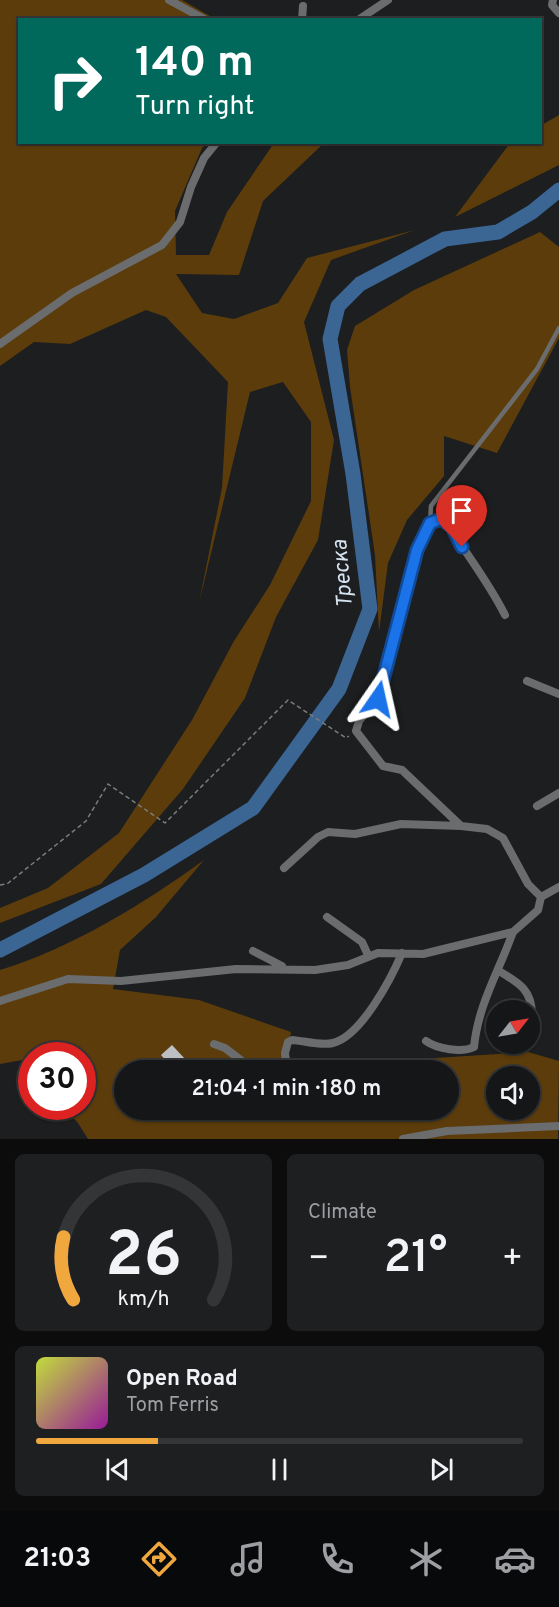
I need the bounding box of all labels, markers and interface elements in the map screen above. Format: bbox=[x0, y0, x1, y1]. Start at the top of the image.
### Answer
text: 140 m bbox=[135, 38, 254, 91]
icon: right bbox=[36, 42, 114, 120]
text: Turn right bbox=[135, 90, 254, 124]
pin bbox=[436, 485, 487, 547]
icon: arrive bbox=[445, 494, 478, 527]
water label: Треска bbox=[327, 538, 360, 609]
position arrow bbox=[346, 667, 410, 731]
north arrow bbox=[486, 1000, 540, 1054]
map controls bbox=[486, 1000, 540, 1120]
speed limit sign: 30 bbox=[18, 1042, 96, 1120]
button: sound bbox=[486, 1066, 540, 1120]
text: 21:04 · 1 min · 180 m bbox=[192, 1076, 381, 1103]
text: Climate bbox=[308, 1200, 377, 1226]
text: 26 bbox=[105, 1219, 182, 1298]
text: 21° bbox=[384, 1231, 447, 1288]
text: − bbox=[308, 1239, 329, 1281]
text: + bbox=[502, 1239, 523, 1281]
text: km/h bbox=[117, 1286, 170, 1313]
text: Open Road bbox=[126, 1366, 238, 1393]
text: Tom Ferris bbox=[126, 1393, 219, 1419]
icon: previous bbox=[101, 1453, 134, 1486]
icon: pause bbox=[263, 1453, 296, 1486]
icon: next bbox=[425, 1453, 458, 1486]
icon: directions bbox=[138, 1538, 180, 1580]
icon: music bbox=[227, 1538, 269, 1580]
icon: phone bbox=[316, 1538, 358, 1580]
icon: climate bbox=[405, 1538, 447, 1580]
icon: car bbox=[494, 1538, 536, 1580]
text: 21:03 bbox=[23, 1542, 91, 1576]

